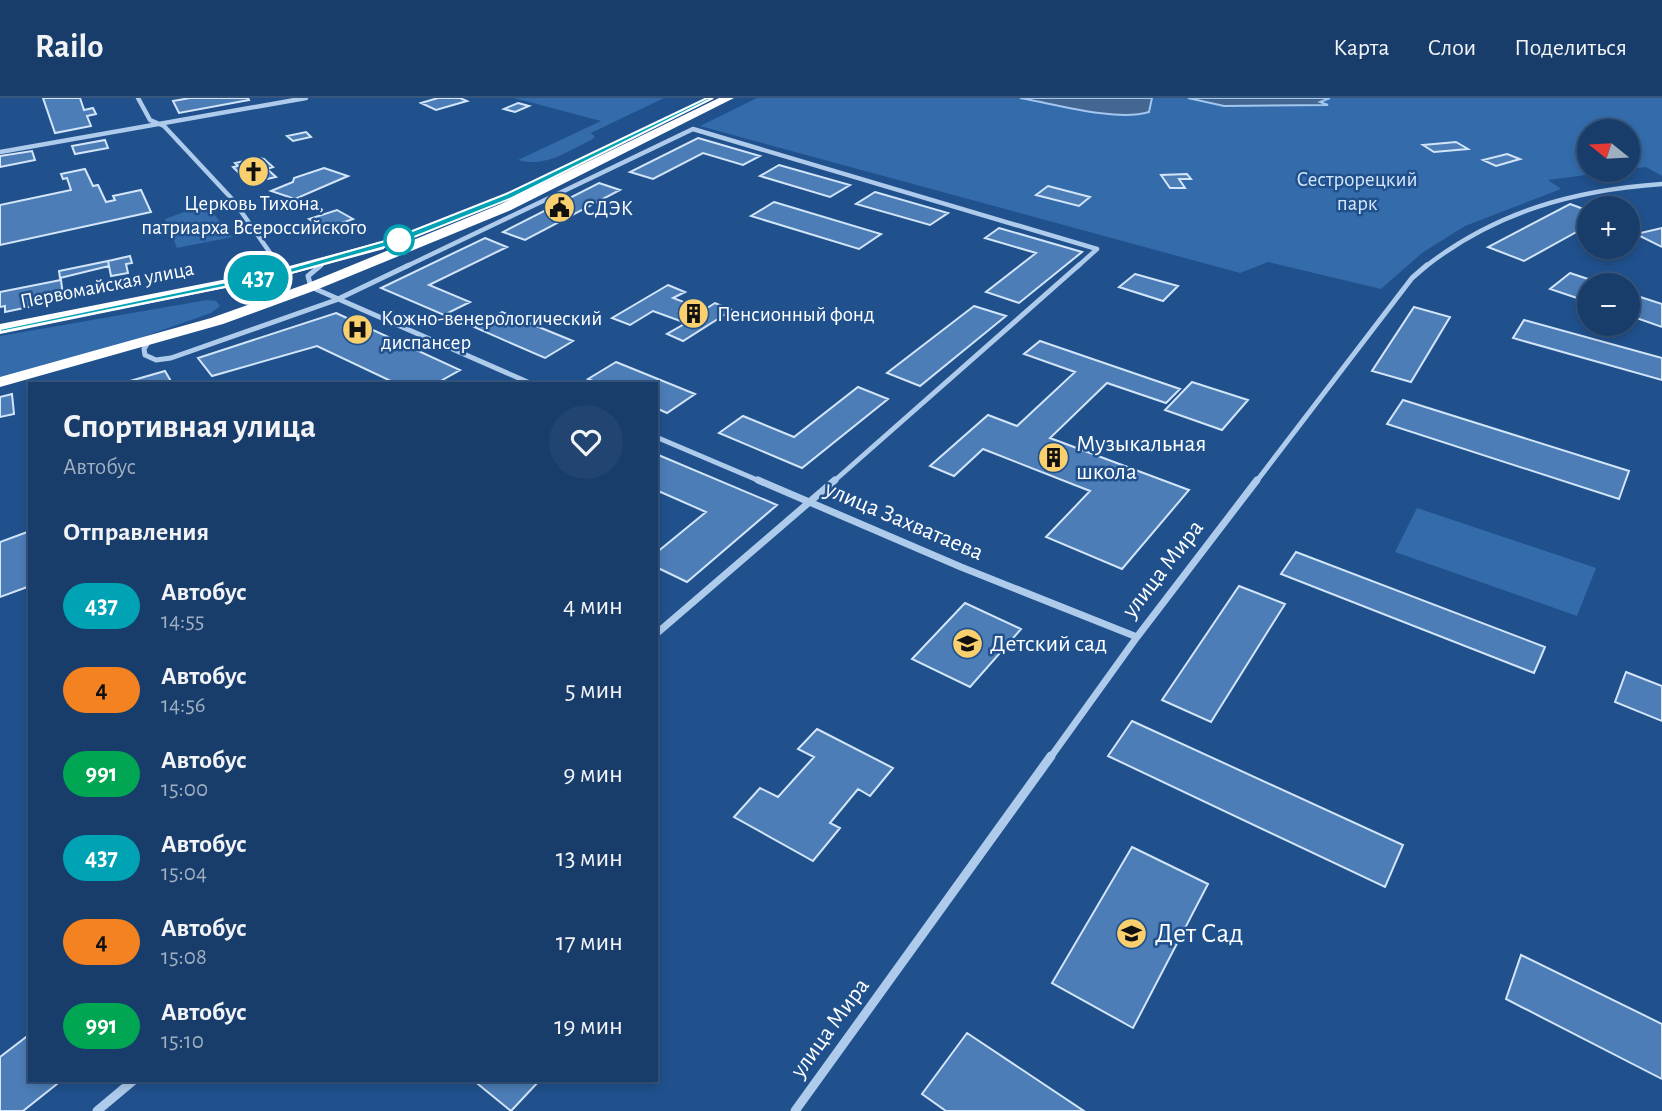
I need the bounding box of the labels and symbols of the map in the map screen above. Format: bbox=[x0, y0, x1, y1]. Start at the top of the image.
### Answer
north arrow bbox=[1577, 119, 1640, 182]
church icon: Церковь Тихона, патриарха Всероссийского bbox=[237, 154, 271, 188]
park label: Сестрорецкий парк bbox=[1296, 169, 1418, 214]
public building icon: СДЭК bbox=[543, 191, 577, 225]
place label: Церковь Тихона, патриарха Всероссийского bbox=[141, 193, 367, 238]
place label: СДЭК bbox=[583, 198, 633, 219]
unlabelled marker bbox=[384, 225, 414, 255]
line badge: 437 bbox=[218, 255, 298, 301]
street label: Первомайская улица bbox=[18, 258, 196, 312]
building icon: Пенсионный фонд bbox=[677, 297, 711, 331]
place label: Пенсионный фонд bbox=[717, 304, 875, 325]
place label: Кожно-венерологический диспансер bbox=[381, 308, 602, 353]
hospital icon: Кожно-венерологический диспансер bbox=[341, 313, 375, 347]
place label: Музыкальная школа bbox=[1076, 432, 1207, 484]
building icon: Музыкальная школа bbox=[1036, 441, 1070, 475]
street label: улица Захватаева bbox=[820, 476, 987, 565]
street label: улица Мира bbox=[1117, 516, 1208, 623]
school or university icon: Детский сад bbox=[950, 627, 984, 661]
place label: Детский сад bbox=[990, 632, 1107, 656]
school or university icon: Дет Сад bbox=[1115, 917, 1149, 951]
place label: Дет Сад bbox=[1155, 920, 1243, 948]
street label: улица Мира bbox=[785, 974, 874, 1083]

